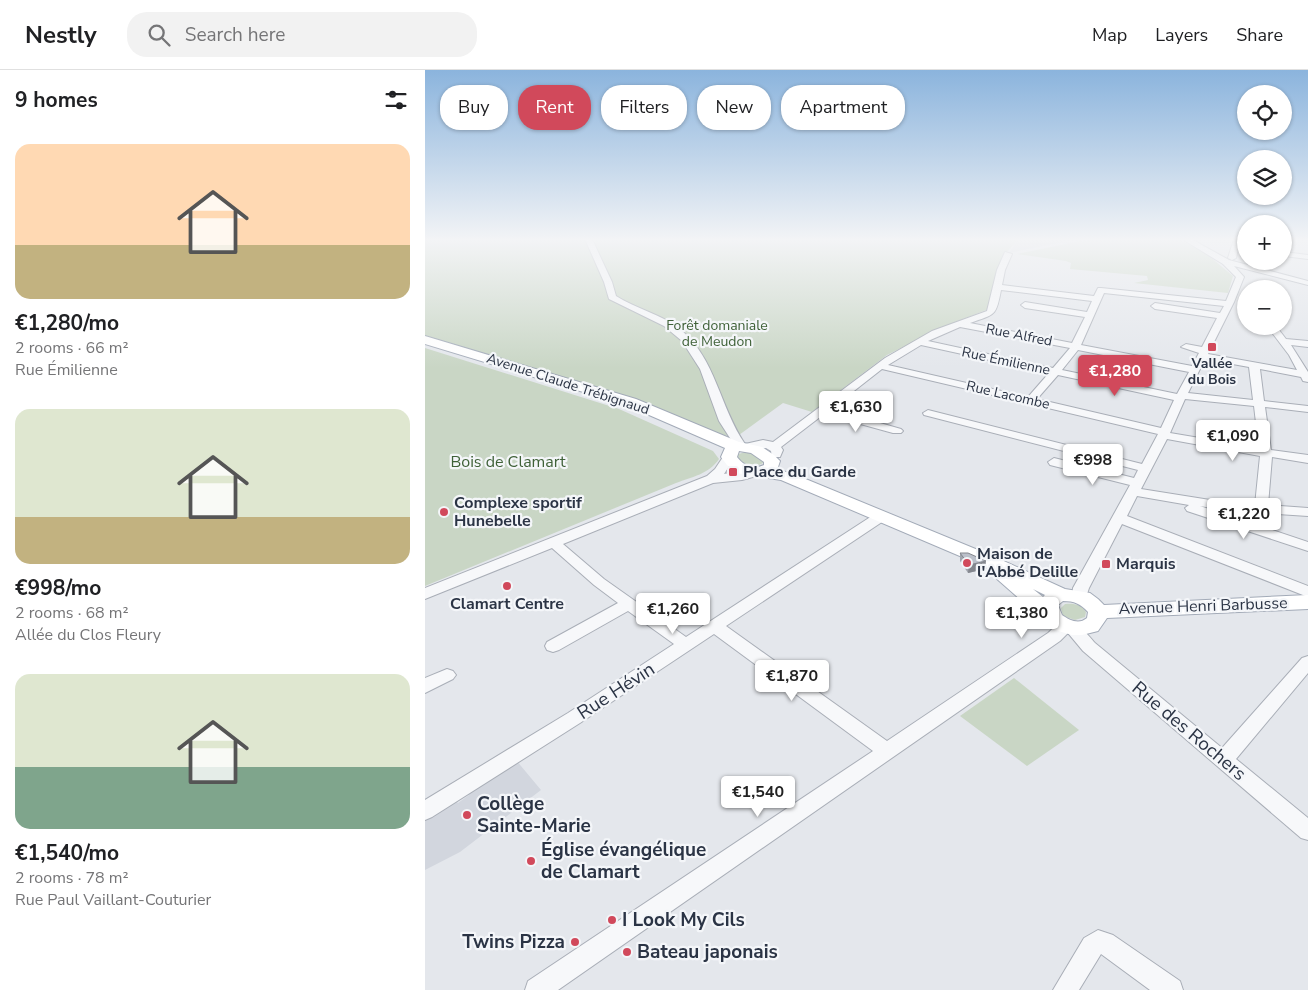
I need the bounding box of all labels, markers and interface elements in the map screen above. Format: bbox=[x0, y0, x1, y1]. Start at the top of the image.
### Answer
search box bbox=[127, 12, 477, 57]
text: Nestly bbox=[25, 19, 97, 51]
icon: search bbox=[145, 21, 173, 49]
text: Search here bbox=[185, 22, 285, 48]
text: Map bbox=[1092, 23, 1127, 47]
text: Layers bbox=[1155, 23, 1208, 47]
text: Share bbox=[1236, 23, 1283, 47]
chip: Buy bbox=[440, 85, 508, 130]
chip: Rent bbox=[518, 85, 591, 130]
chip: Filters bbox=[601, 85, 687, 130]
chip: New bbox=[697, 85, 771, 130]
chip: Apartment bbox=[781, 85, 905, 130]
map controls bbox=[1237, 85, 1292, 335]
button: locate bbox=[1237, 85, 1292, 140]
text: 9 homes bbox=[15, 86, 98, 114]
icon: filters bbox=[382, 86, 410, 114]
button: layers bbox=[1237, 150, 1292, 205]
icon: home bbox=[168, 177, 258, 267]
button: + bbox=[1237, 215, 1292, 270]
button: − bbox=[1237, 280, 1292, 335]
text: €1,280/mo bbox=[15, 309, 119, 337]
park label: Forêt domaniale de Meudon bbox=[666, 316, 768, 351]
street label: Rue Alfred bbox=[984, 319, 1054, 351]
text: 2 rooms · 66 m² bbox=[15, 337, 128, 359]
marker: Vallée du Bois bbox=[1206, 341, 1218, 353]
street label: Rue Émilienne bbox=[960, 342, 1052, 380]
street label: Avenue Claude Trébignaud bbox=[484, 349, 652, 419]
pin: €1,280 bbox=[1074, 354, 1156, 397]
place label: Vallée du Bois bbox=[1188, 354, 1236, 389]
text: Rue Émilienne bbox=[15, 359, 118, 381]
text: €1,280 bbox=[1089, 360, 1141, 382]
street label: Rue Lacombe bbox=[964, 376, 1052, 414]
pin: €1,630 bbox=[815, 390, 897, 433]
text: €1,630 bbox=[830, 396, 882, 418]
pin: €1,090 bbox=[1192, 420, 1274, 462]
text: €1,090 bbox=[1207, 425, 1259, 447]
icon: home bbox=[168, 442, 258, 532]
pin: €998 bbox=[1063, 444, 1123, 486]
text: €998 bbox=[1074, 449, 1112, 471]
park label: Bois de Clamart bbox=[450, 451, 566, 473]
place label: Place du Garde bbox=[743, 461, 856, 483]
marker: Place du Garde bbox=[727, 466, 739, 478]
place label: Complexe sportif Hunebelle bbox=[454, 492, 583, 532]
pin: €1,220 bbox=[1203, 498, 1285, 540]
text: €1,220 bbox=[1218, 503, 1270, 525]
marker: Complexe sportif Hunebelle bbox=[438, 506, 450, 518]
place label: Maison de l'Abbé Delille bbox=[977, 543, 1079, 583]
place label: Marquis bbox=[1116, 553, 1176, 575]
marker: Maison de l'Abbé Delille bbox=[961, 557, 973, 569]
marker: Marquis bbox=[1100, 558, 1112, 570]
text: €998/mo bbox=[15, 574, 101, 602]
marker: Clamart Centre bbox=[501, 580, 513, 592]
pin: €1,260 bbox=[632, 592, 714, 635]
street label: Avenue Henri Barbusse bbox=[1118, 592, 1288, 620]
place label: Clamart Centre bbox=[450, 593, 564, 615]
pin: €1,380 bbox=[981, 596, 1063, 639]
text: €1,260 bbox=[647, 598, 699, 620]
text: 2 rooms · 68 m² bbox=[15, 602, 128, 624]
text: €1,380 bbox=[996, 602, 1048, 624]
text: Allée du Clos Fleury bbox=[15, 624, 161, 646]
street label: Rue Hévin bbox=[572, 656, 660, 726]
pin: €1,870 bbox=[751, 660, 833, 702]
text: €1,870 bbox=[766, 665, 818, 687]
street label: Rue des Rochers bbox=[1126, 675, 1252, 787]
icon: home bbox=[168, 707, 258, 797]
pin: €1,540 bbox=[717, 776, 799, 818]
text: €1,540 bbox=[732, 781, 784, 803]
place label: Collège Sainte-Marie bbox=[477, 791, 591, 839]
marker: Collège Sainte-Marie bbox=[461, 809, 473, 821]
place label: Église évangélique de Clamart bbox=[541, 837, 706, 885]
text: €1,540/mo bbox=[15, 839, 119, 867]
marker: Église évangélique de Clamart bbox=[525, 855, 537, 867]
text: 2 rooms · 78 m² bbox=[15, 867, 128, 889]
text: Rue Paul Vaillant-Couturier bbox=[15, 889, 211, 911]
place label: I Look My Cils bbox=[622, 907, 745, 933]
marker: I Look My Cils bbox=[606, 914, 618, 926]
place label: Twins Pizza bbox=[462, 929, 565, 955]
marker: Twins Pizza bbox=[569, 936, 581, 948]
place label: Bateau japonais bbox=[637, 939, 778, 965]
marker: Bateau japonais bbox=[621, 946, 633, 958]

